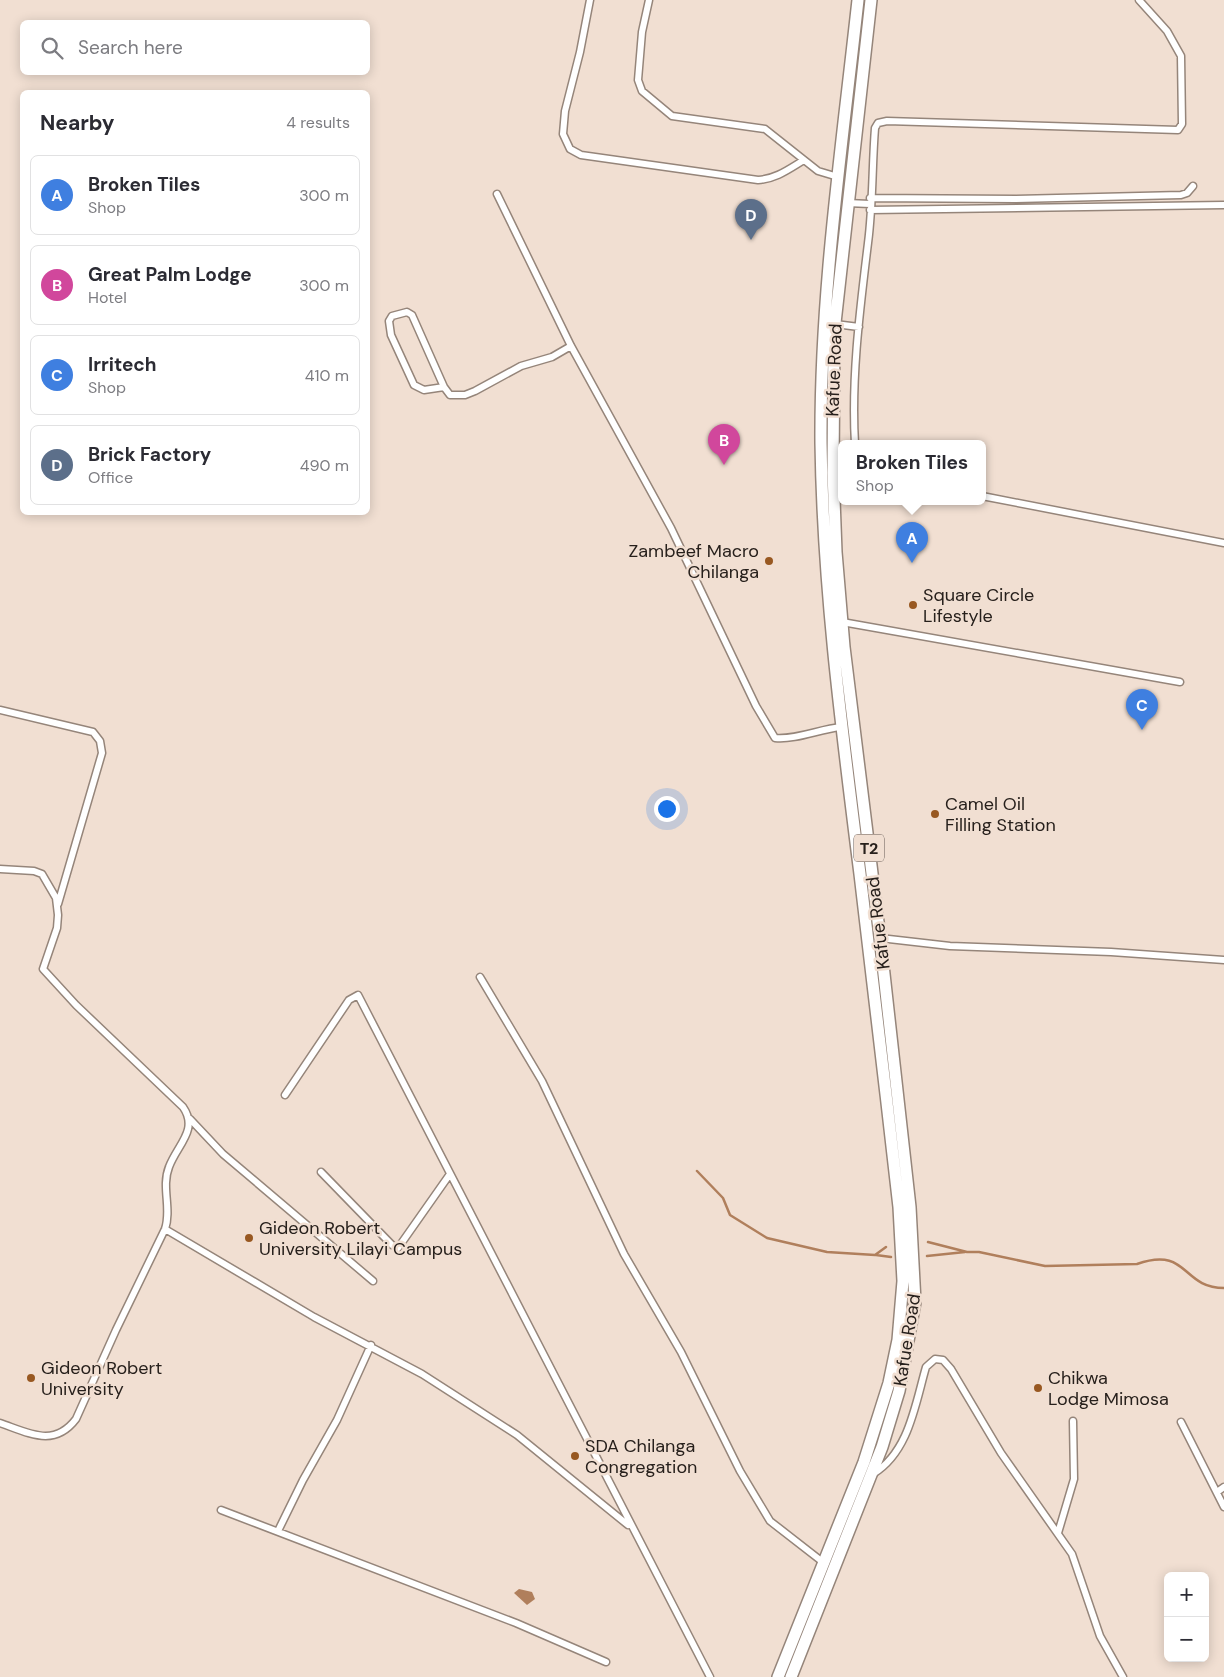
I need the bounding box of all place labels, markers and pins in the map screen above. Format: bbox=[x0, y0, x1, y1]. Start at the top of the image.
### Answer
pin: D bbox=[735, 199, 767, 240]
pin: B bbox=[708, 424, 740, 465]
pin: A bbox=[896, 522, 928, 563]
place label: Zambeef Macro Chilanga bbox=[629, 539, 759, 584]
marker: Zambeef Macro Chilanga bbox=[763, 555, 775, 567]
place label: Square Circle Lifestyle bbox=[923, 583, 1034, 628]
marker: Square Circle Lifestyle bbox=[907, 599, 919, 611]
pin: C bbox=[1126, 689, 1158, 730]
place label: Camel Oil Filling Station bbox=[945, 792, 1056, 837]
marker: Camel Oil Filling Station bbox=[929, 808, 941, 820]
place label: Gideon Robert University Lilayi Campus bbox=[259, 1216, 462, 1261]
marker: Gideon Robert University Lilayi Campus bbox=[243, 1232, 255, 1244]
place label: Gideon Robert University bbox=[41, 1356, 162, 1401]
place label: Chikwa Lodge Mimosa bbox=[1048, 1366, 1169, 1411]
marker: Gideon Robert University bbox=[25, 1372, 37, 1384]
marker: Chikwa Lodge Mimosa bbox=[1032, 1382, 1044, 1394]
place label: SDA Chilanga Congregation bbox=[585, 1434, 697, 1479]
marker: SDA Chilanga Congregation bbox=[569, 1450, 581, 1462]

